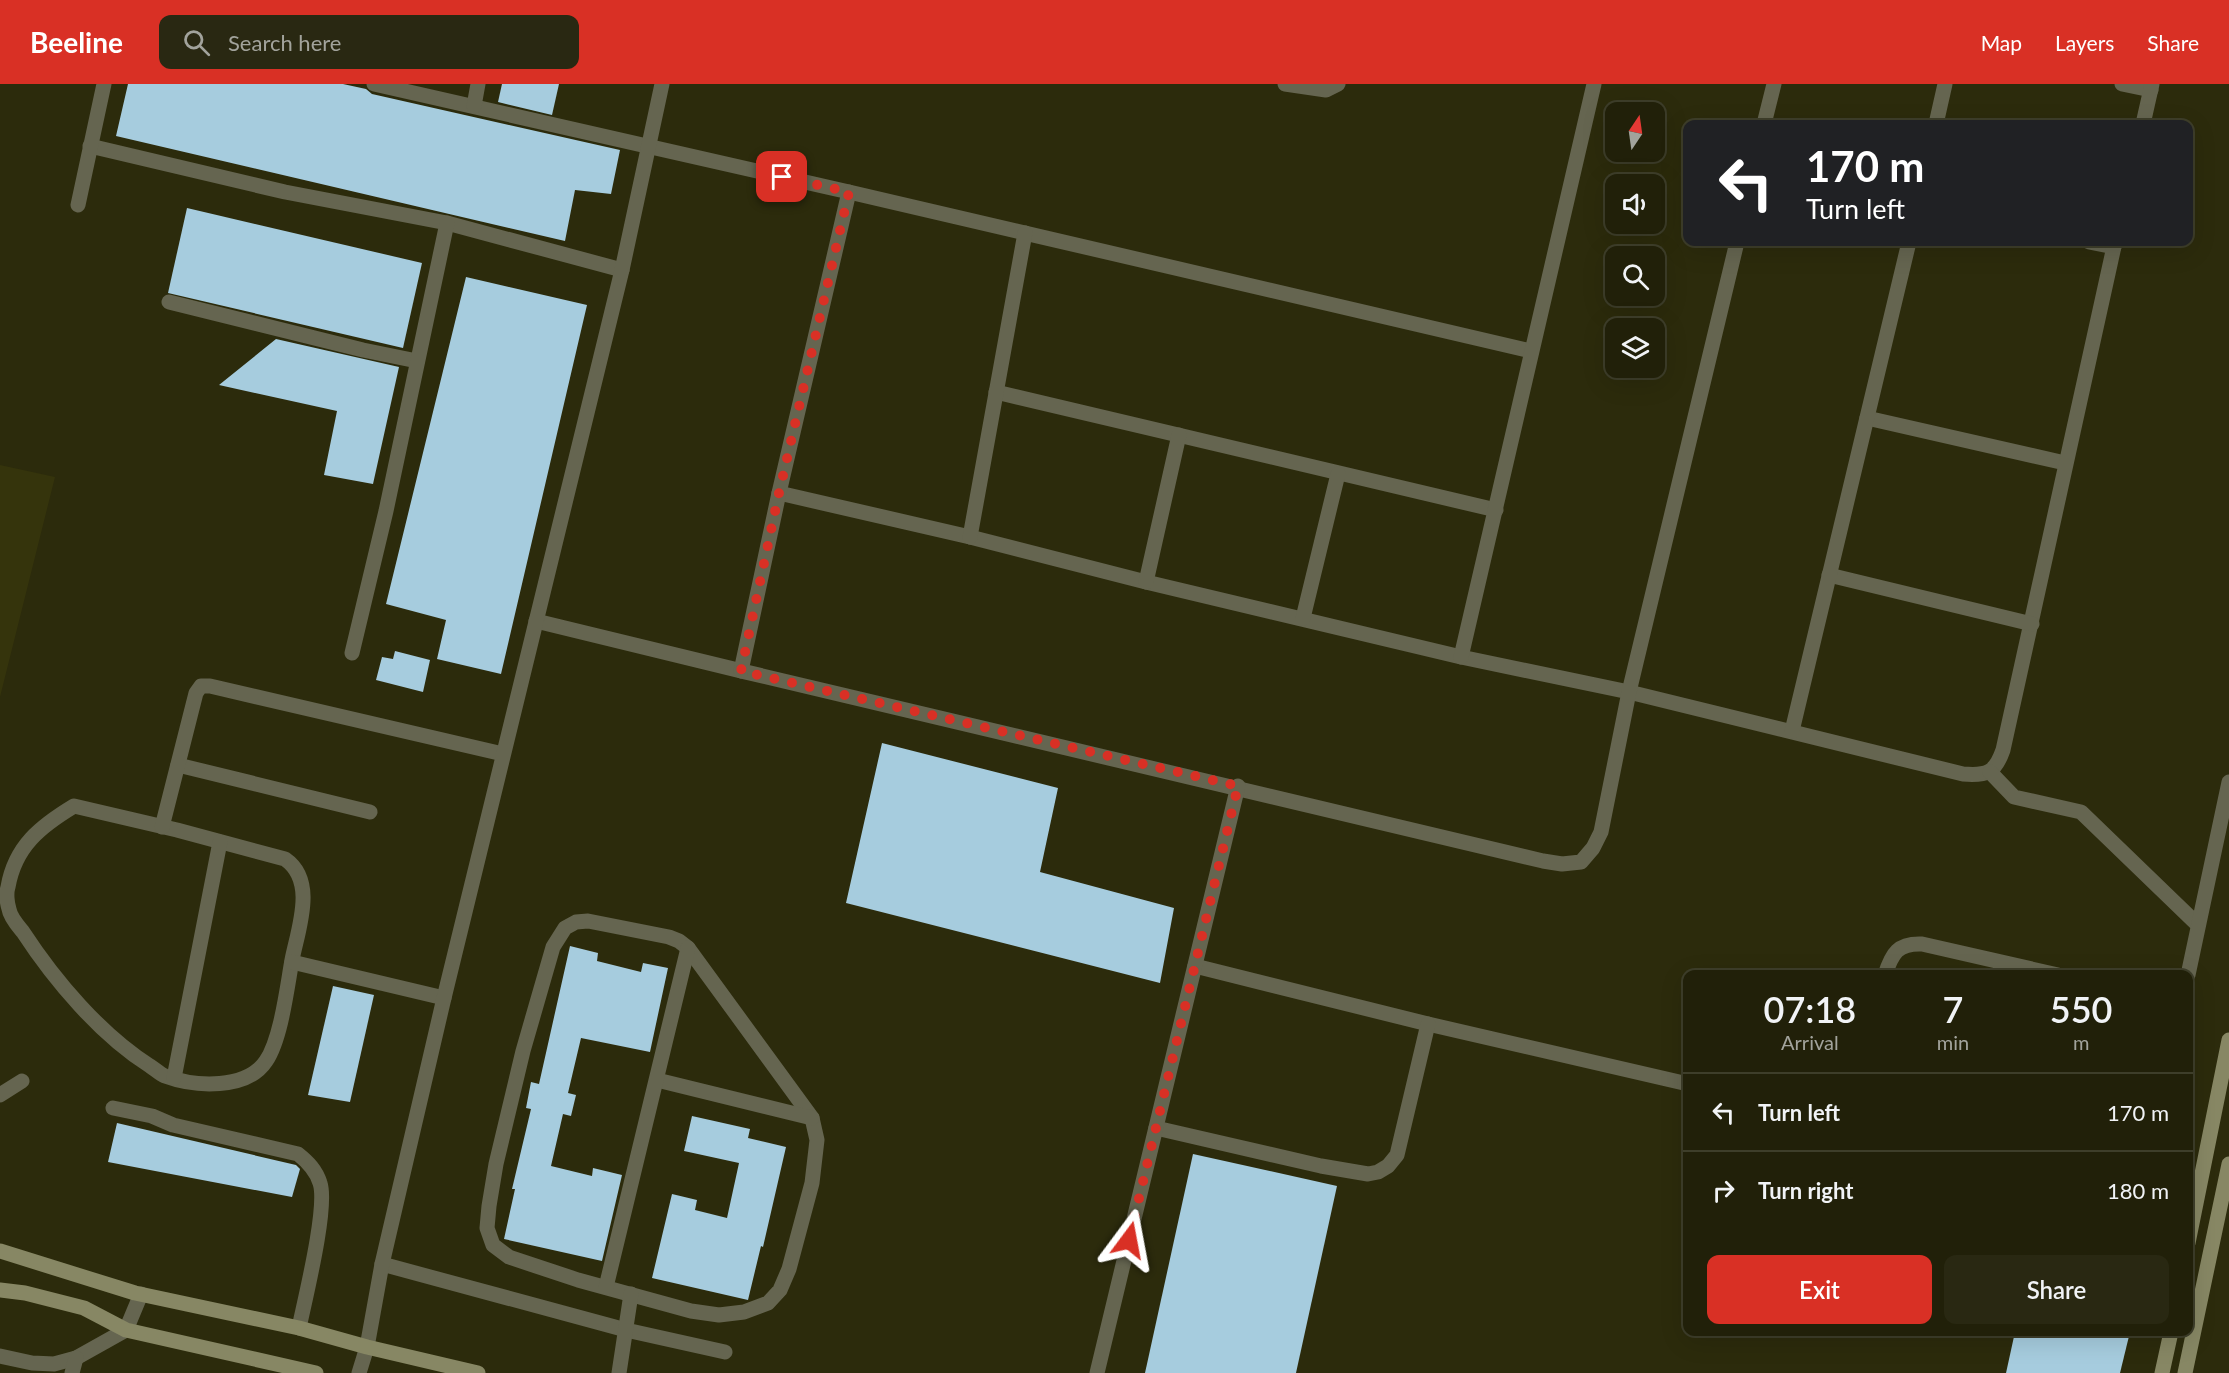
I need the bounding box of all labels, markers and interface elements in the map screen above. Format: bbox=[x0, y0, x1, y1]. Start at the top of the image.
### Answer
search box bbox=[159, 15, 579, 69]
text: Beeline bbox=[30, 25, 123, 59]
icon: search bbox=[180, 26, 213, 59]
text: Search here bbox=[228, 29, 341, 56]
text: Map bbox=[1981, 30, 2022, 55]
text: Layers bbox=[2055, 30, 2114, 55]
text: Share bbox=[2147, 30, 2199, 55]
north arrow bbox=[1605, 102, 1665, 162]
map controls bbox=[1605, 102, 1665, 378]
text: 170 m bbox=[1806, 141, 1924, 191]
icon: left bbox=[1707, 144, 1785, 222]
pin bbox=[756, 151, 807, 202]
icon: arrive bbox=[765, 160, 798, 193]
button: sound bbox=[1605, 174, 1665, 234]
text: Turn left bbox=[1806, 192, 1905, 225]
button: search bbox=[1605, 246, 1665, 306]
button: layers bbox=[1605, 318, 1665, 378]
text: 07:18 bbox=[1764, 987, 1856, 1031]
text: 7 bbox=[1943, 987, 1963, 1031]
text: 550 bbox=[2050, 987, 2112, 1031]
text: Arrival bbox=[1781, 1030, 1839, 1054]
text: min bbox=[1937, 1030, 1969, 1054]
text: m bbox=[2073, 1030, 2089, 1054]
icon: left bbox=[1707, 1096, 1740, 1129]
text: Turn left bbox=[1758, 1099, 1840, 1126]
text: 170 m bbox=[2107, 1099, 2169, 1126]
icon: right bbox=[1707, 1174, 1740, 1207]
text: Turn right bbox=[1758, 1177, 1853, 1204]
text: 180 m bbox=[2107, 1177, 2169, 1204]
position arrow bbox=[1097, 1208, 1161, 1272]
button: Exit bbox=[1707, 1255, 1932, 1324]
button: Share bbox=[1944, 1255, 2169, 1324]

